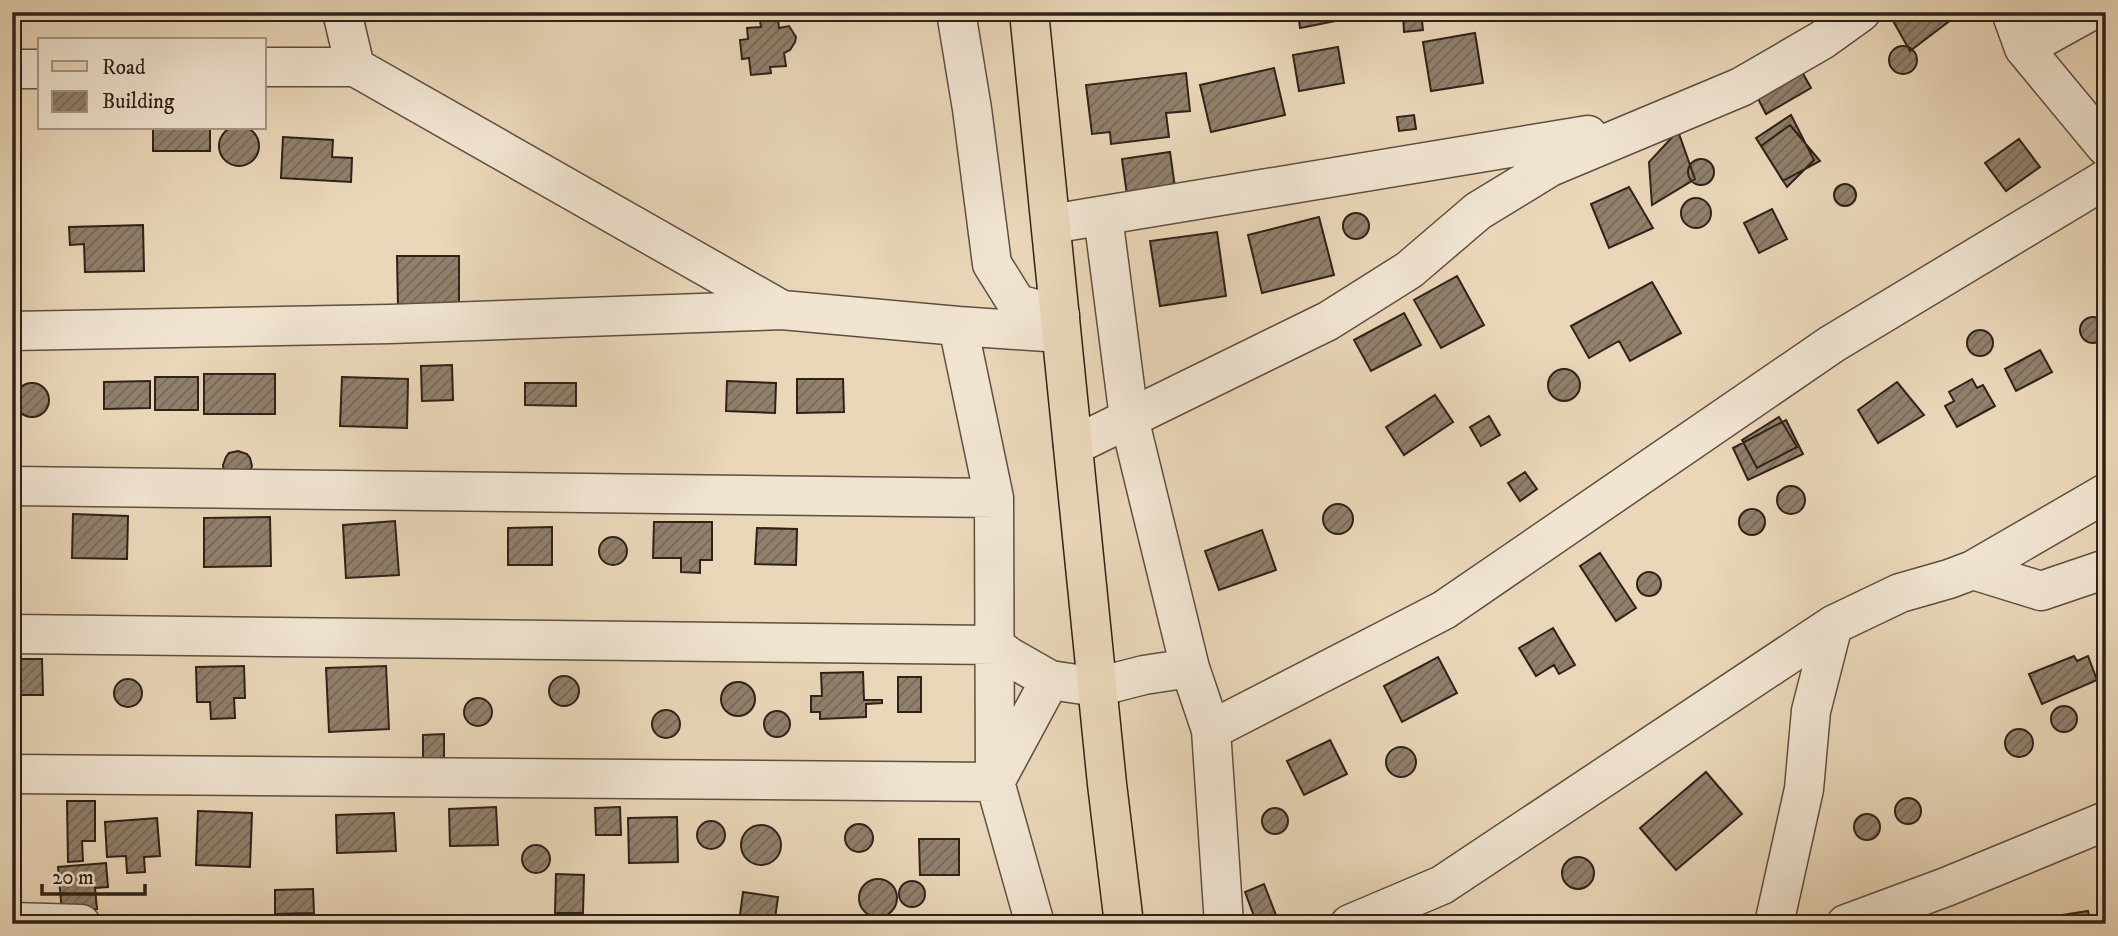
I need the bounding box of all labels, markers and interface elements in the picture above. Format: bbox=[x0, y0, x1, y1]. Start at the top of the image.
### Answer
legend bbox=[38, 38, 266, 130]
text: Road bbox=[102, 55, 146, 81]
text: Building bbox=[102, 89, 175, 115]
scale bar bbox=[42, 852, 145, 896]
text: 20 m bbox=[52, 865, 94, 891]

